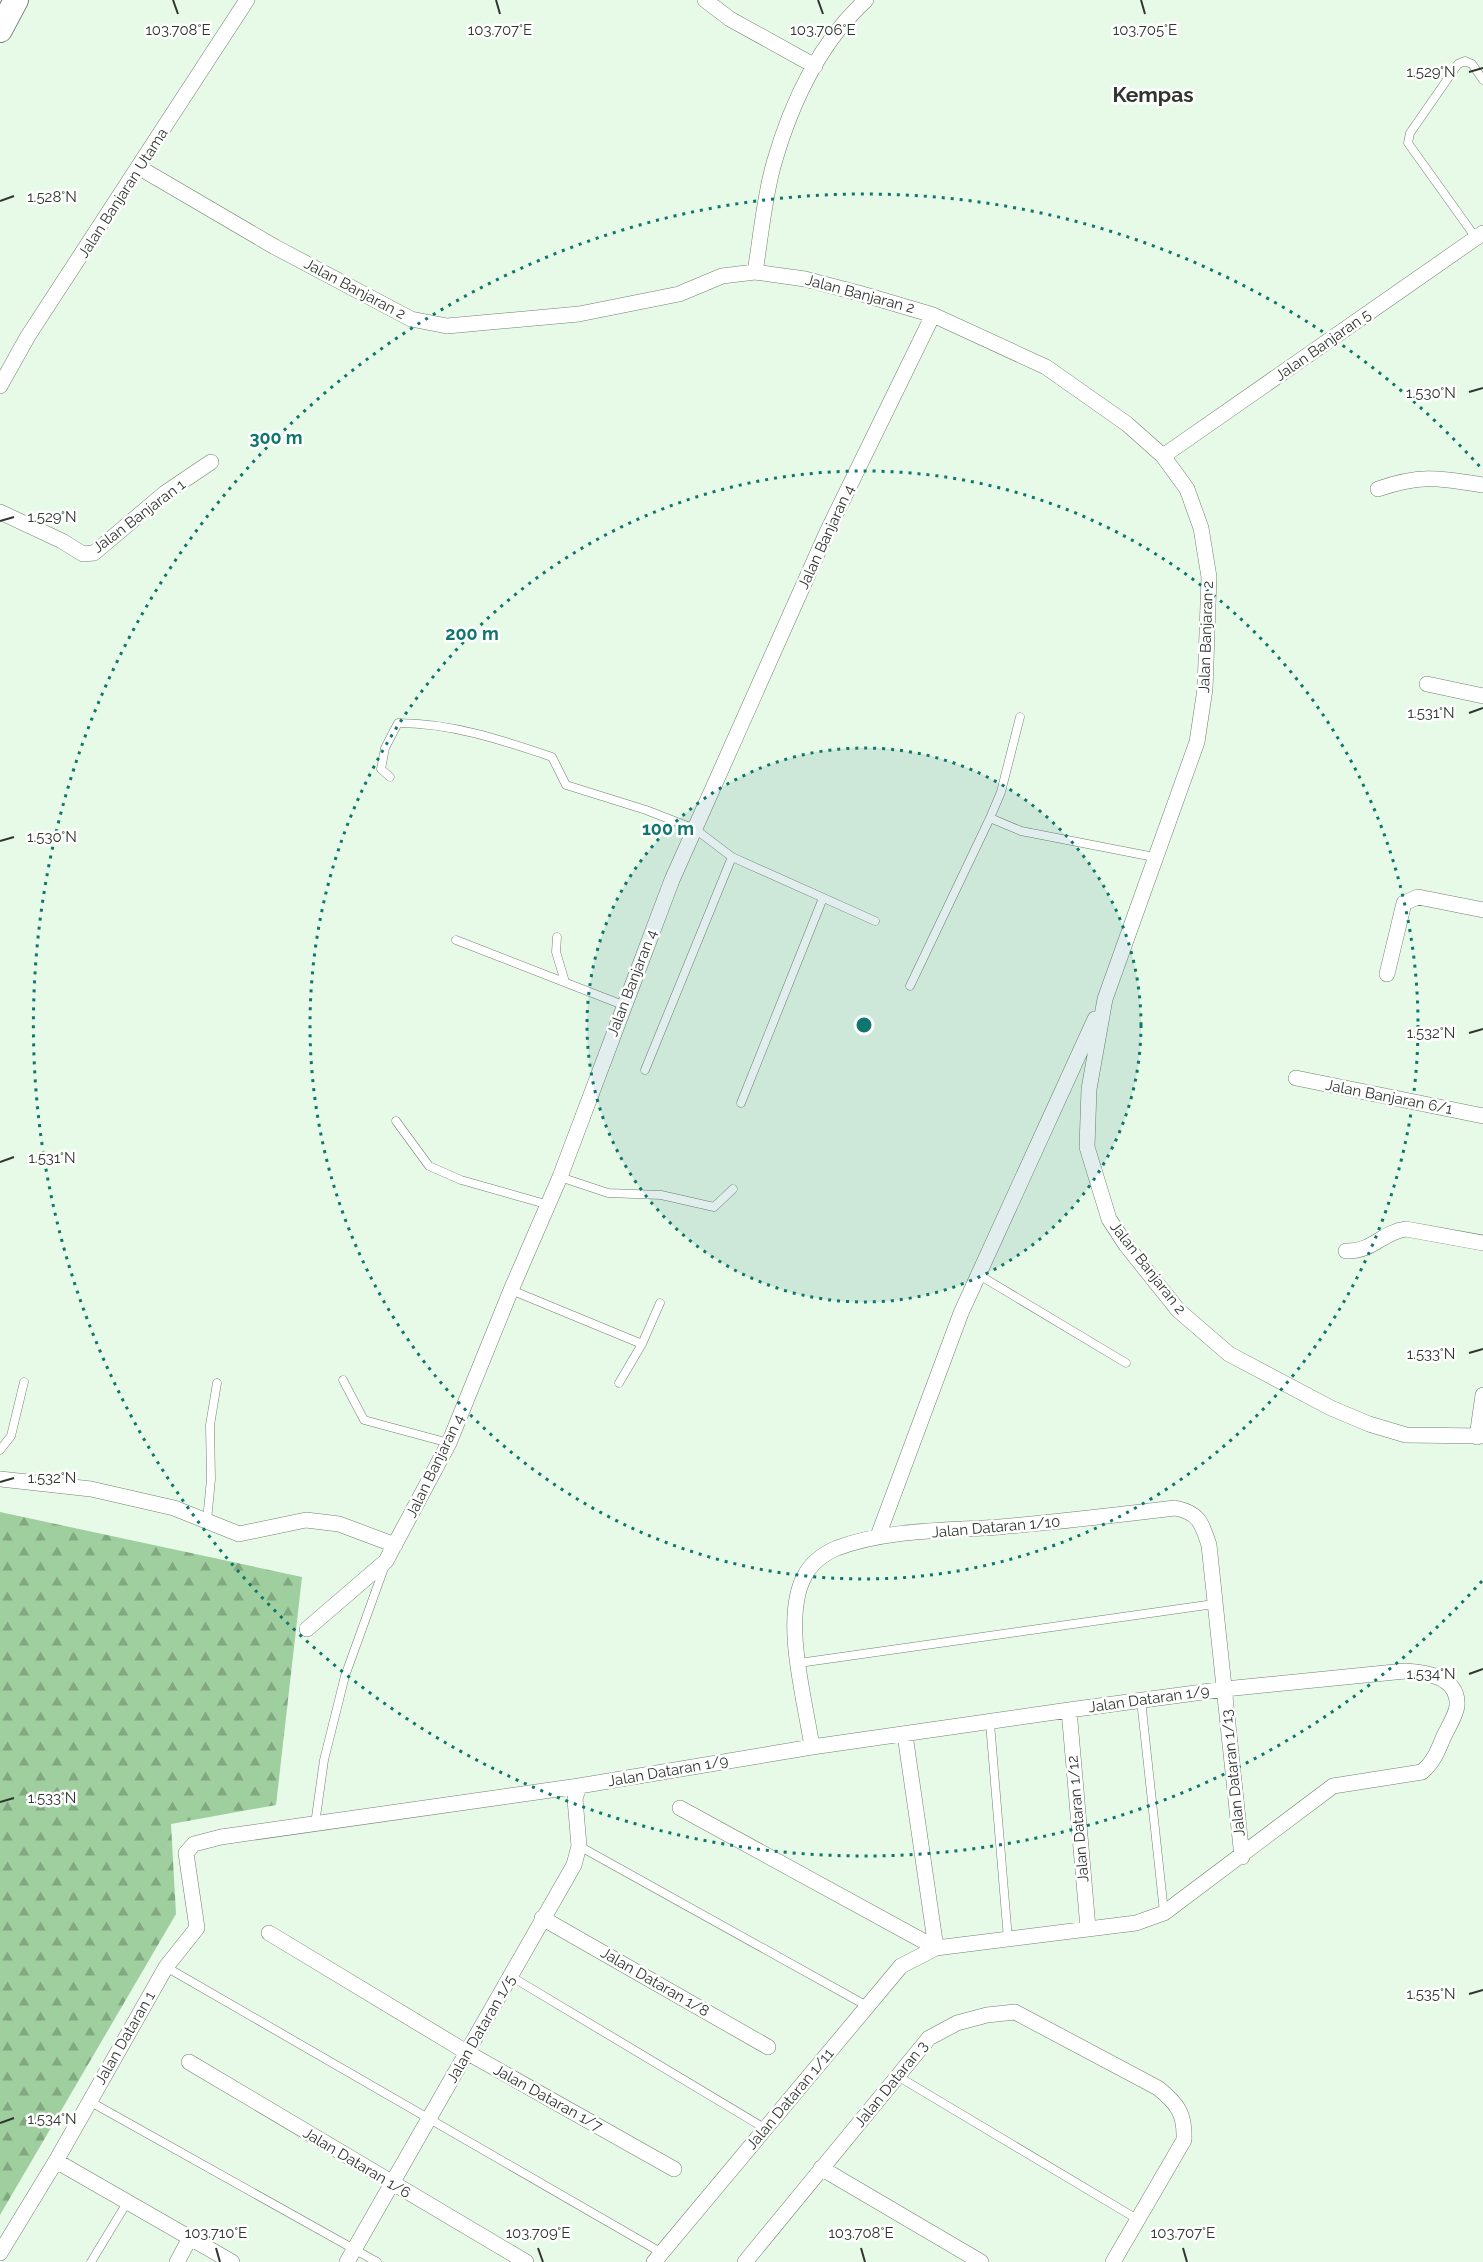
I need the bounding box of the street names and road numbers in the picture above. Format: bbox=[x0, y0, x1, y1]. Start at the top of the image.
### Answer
street label: Jalan Banjaran Utama bbox=[74, 125, 172, 261]
street label: Jalan Banjaran 2 bbox=[301, 255, 409, 323]
street label: Jalan Banjaran 2 bbox=[803, 271, 917, 317]
street label: Jalan Banjaran 5 bbox=[1272, 305, 1374, 385]
street label: Jalan Banjaran 1 bbox=[89, 475, 189, 557]
street label: Jalan Banjaran 4 bbox=[794, 482, 858, 592]
street label: Jalan Banjaran 2 bbox=[1195, 580, 1217, 693]
street label: Jalan Banjaran 4 bbox=[603, 927, 661, 1039]
street label: Jalan Banjaran 6/1 bbox=[1324, 1076, 1454, 1118]
street label: Jalan Banjaran 2 bbox=[1106, 1218, 1190, 1318]
street label: Jalan Banjaran 4 bbox=[402, 1411, 468, 1521]
street label: Jalan Dataran 1/10 bbox=[931, 1512, 1061, 1542]
street label: Jalan Dataran 1/9 bbox=[1087, 1682, 1211, 1716]
street label: Jalan Dataran 1/13 bbox=[1217, 1709, 1249, 1837]
street label: Jalan Dataran 1/9 bbox=[606, 1752, 730, 1790]
street label: Jalan Dataran 1/12 bbox=[1063, 1755, 1093, 1883]
street label: Jalan Dataran 1/8 bbox=[598, 1944, 713, 2020]
street label: Jalan Dataran 1/5 bbox=[443, 1972, 519, 2086]
street label: Jalan Dataran 1 bbox=[91, 1988, 159, 2088]
street label: Jalan Dataran 3 bbox=[851, 2037, 931, 2131]
street label: Jalan Dataran 1/11 bbox=[743, 2044, 838, 2153]
street label: Jalan Dataran 1/7 bbox=[490, 2061, 606, 2135]
street label: Jalan Dataran 1/6 bbox=[300, 2124, 414, 2202]

